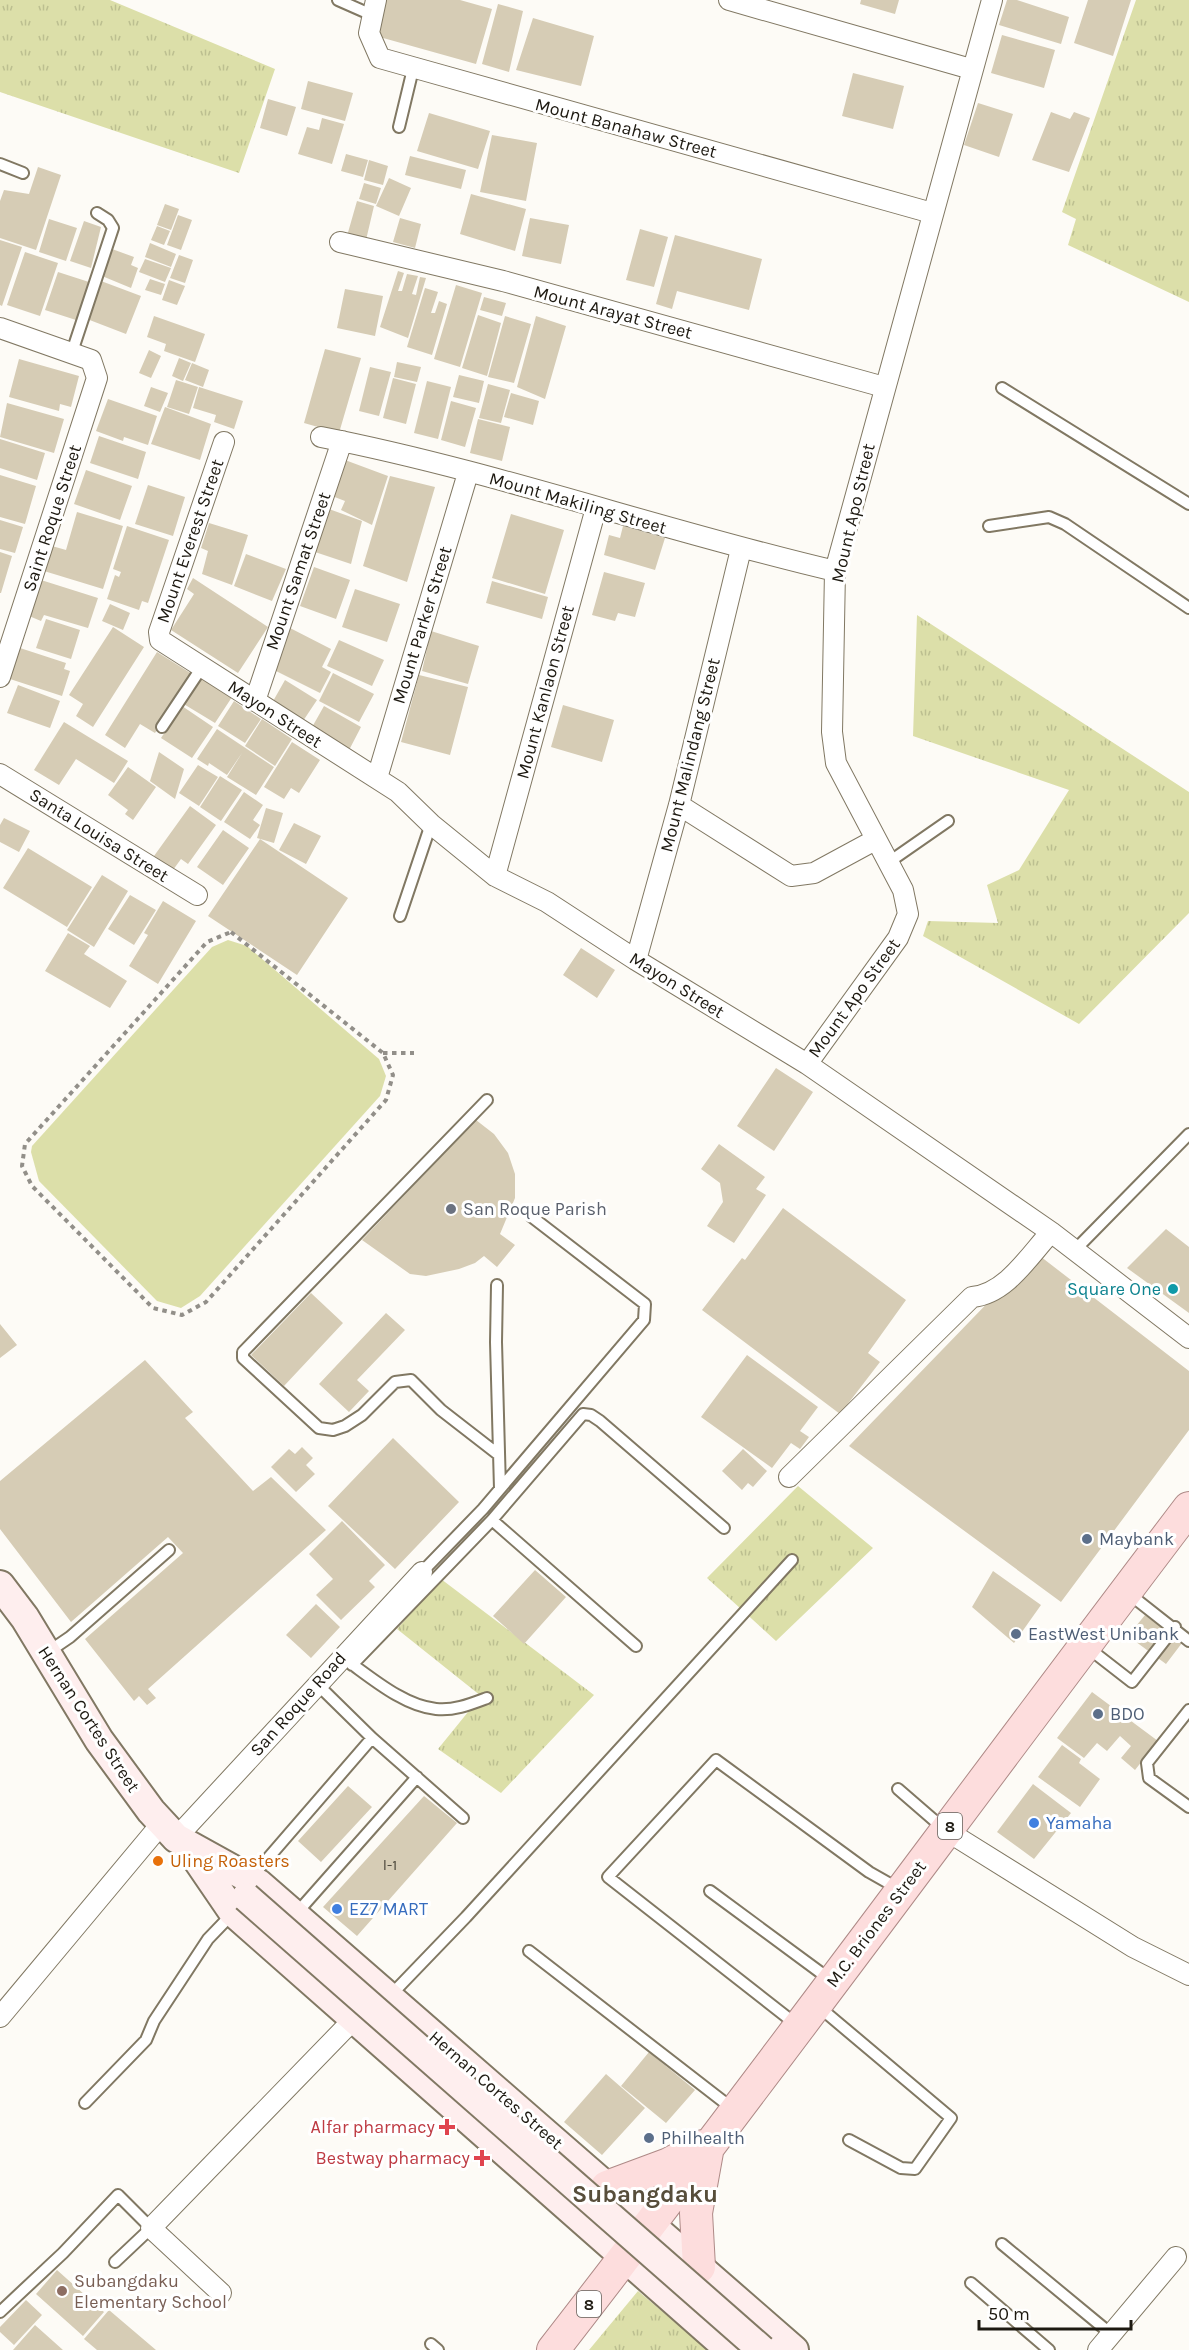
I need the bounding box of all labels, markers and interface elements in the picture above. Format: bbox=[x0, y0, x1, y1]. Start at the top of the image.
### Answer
street label: Mount Banahaw Street bbox=[533, 93, 720, 163]
street label: Mount Arayat Street bbox=[531, 280, 695, 344]
street label: Mount Apo Street bbox=[826, 441, 880, 585]
street label: Saint Roque Street bbox=[18, 442, 86, 594]
street label: Mount Everest Street bbox=[152, 456, 228, 626]
street label: Mount Makiling Street bbox=[487, 467, 670, 539]
street label: Mount Samat Street bbox=[261, 489, 335, 653]
street label: Mount Parker Street bbox=[388, 543, 457, 707]
street label: Mount Kanlaon Street bbox=[511, 603, 579, 781]
street label: Mount Malindang Street bbox=[655, 655, 725, 855]
street label: Mayon Street bbox=[224, 675, 326, 753]
street label: Santa Louisa Street bbox=[25, 783, 173, 887]
street label: Mount Apo Street bbox=[803, 934, 905, 1062]
street label: Mayon Street bbox=[625, 947, 729, 1023]
place label: San Roque Parish bbox=[463, 1198, 607, 1220]
marker: San Roque Parish bbox=[444, 1202, 458, 1216]
place label: Square One bbox=[1067, 1278, 1161, 1300]
marker: Square One bbox=[1166, 1282, 1180, 1296]
place label: Maybank bbox=[1099, 1528, 1174, 1550]
marker: Maybank bbox=[1080, 1532, 1094, 1546]
place label: EastWest Unibank bbox=[1028, 1623, 1179, 1645]
marker: EastWest Unibank bbox=[1009, 1627, 1023, 1641]
street label: Hernan Cortes Street bbox=[33, 1642, 145, 1797]
street label: San Roque Road bbox=[245, 1647, 351, 1761]
place label: BDO bbox=[1110, 1703, 1145, 1725]
marker: BDO bbox=[1091, 1707, 1105, 1721]
place label: Yamaha bbox=[1046, 1812, 1112, 1834]
road number: 8 bbox=[938, 1813, 962, 1839]
marker: Yamaha bbox=[1027, 1816, 1041, 1830]
place label: Uling Roasters bbox=[170, 1850, 290, 1872]
marker: Uling Roasters bbox=[151, 1854, 165, 1868]
house number: l-1 bbox=[383, 1856, 397, 1874]
street label: M.C. Briones Street bbox=[821, 1856, 931, 1992]
place label: EZ7 MART bbox=[349, 1898, 428, 1920]
marker: EZ7 MART bbox=[330, 1902, 344, 1916]
street label: Hernan Cortes Street bbox=[425, 2026, 568, 2154]
place label: Alfar pharmacy bbox=[311, 2116, 436, 2138]
marker: Alfar pharmacy bbox=[440, 2120, 454, 2134]
place label: Philhealth bbox=[661, 2127, 745, 2149]
marker: Philhealth bbox=[642, 2131, 656, 2145]
place label: Bestway pharmacy bbox=[316, 2147, 471, 2169]
marker: Bestway pharmacy bbox=[475, 2151, 489, 2165]
district label: Subangdaku bbox=[572, 2180, 718, 2208]
place label: Subangdaku Elementary School bbox=[74, 2270, 227, 2313]
marker: Subangdaku Elementary School bbox=[55, 2284, 69, 2298]
road number: 8 bbox=[577, 2291, 601, 2317]
scale bar bbox=[979, 2293, 1130, 2331]
text: 50 m bbox=[988, 2303, 1030, 2325]

